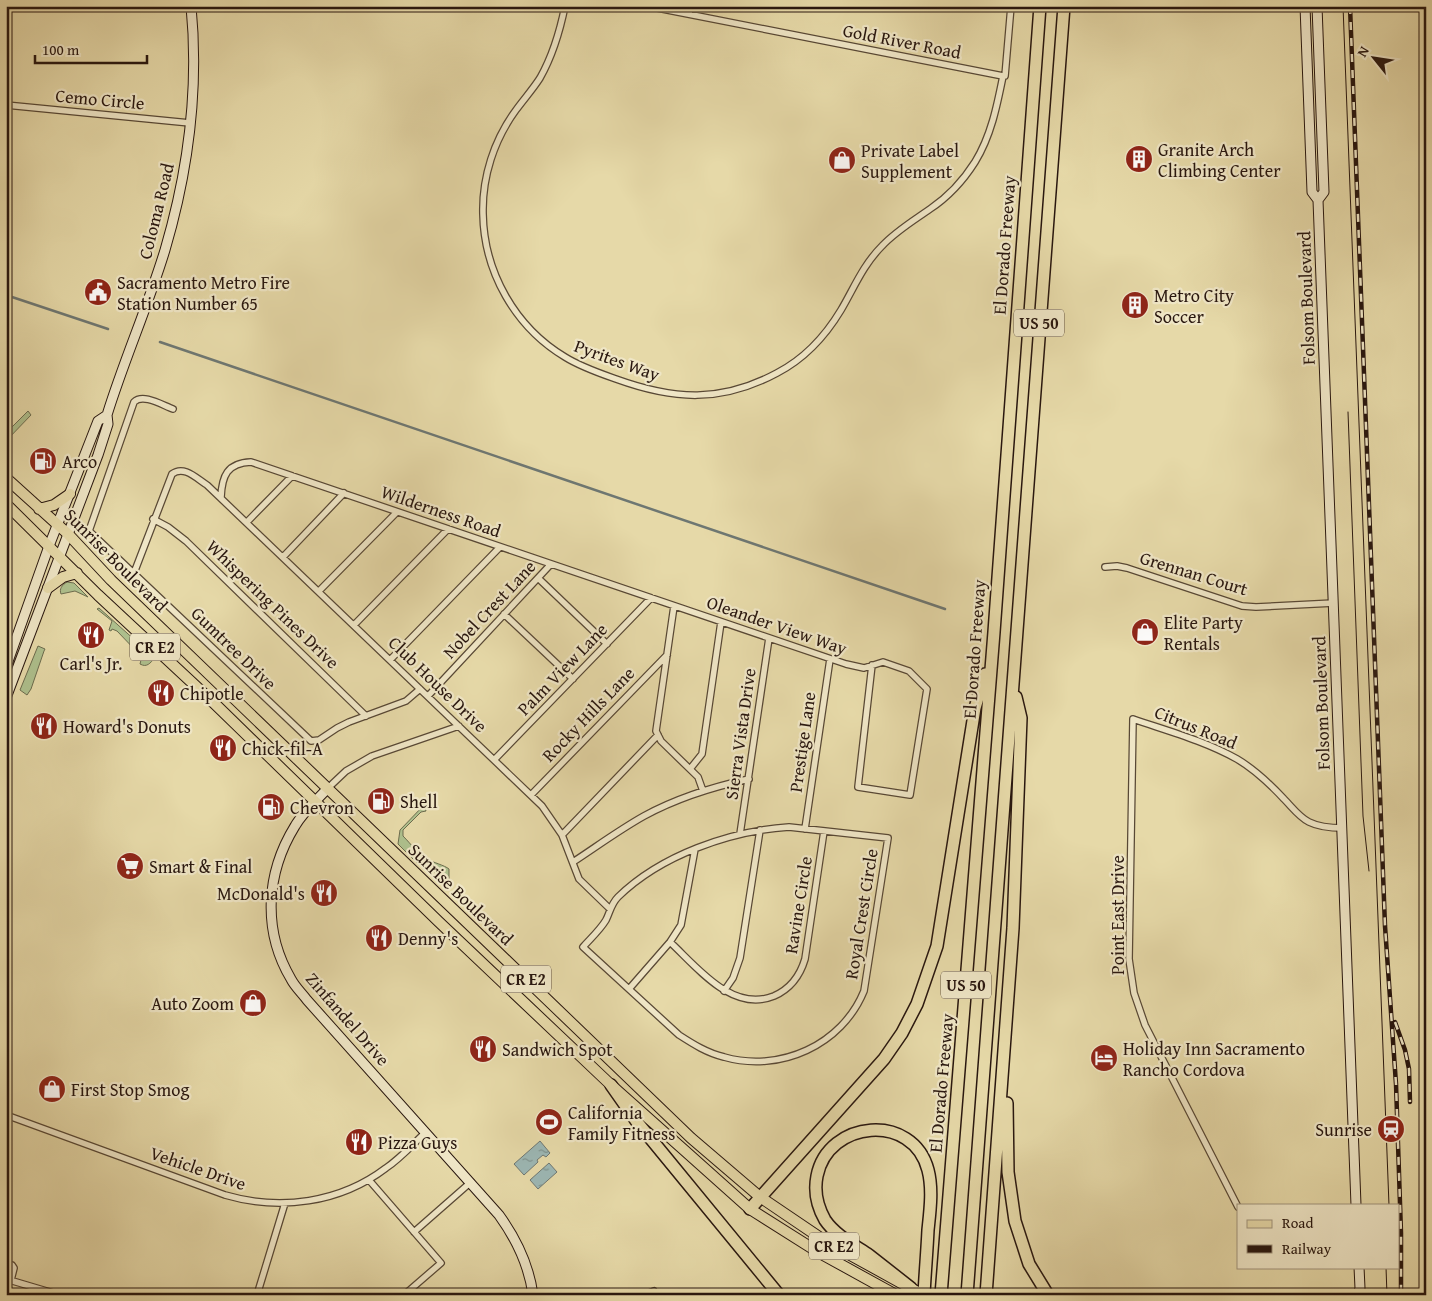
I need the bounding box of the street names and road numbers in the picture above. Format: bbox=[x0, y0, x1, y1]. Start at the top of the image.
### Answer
street label: Gold River Road bbox=[841, 16, 964, 66]
street label: Cemo Circle bbox=[54, 82, 146, 116]
street label: Coloma Road bbox=[131, 160, 181, 262]
street label: El Dorado Freeway bbox=[986, 174, 1022, 316]
street label: Folsom Boulevard bbox=[1290, 230, 1322, 365]
road number: US 50 bbox=[1014, 309, 1064, 336]
street label: Pyrites Way bbox=[571, 332, 664, 388]
street label: Wilderness Road bbox=[377, 478, 505, 544]
street label: Sunrise Boulevard bbox=[58, 502, 174, 618]
street label: Whispering Pines Drive bbox=[200, 533, 346, 675]
street label: Grennan Court bbox=[1137, 544, 1252, 602]
street label: Nobel Crest Lane bbox=[436, 554, 542, 664]
street label: El Dorado Freeway bbox=[956, 578, 992, 720]
street label: Oleander View Way bbox=[703, 588, 851, 662]
street label: Gumtree Drive bbox=[185, 600, 283, 696]
street label: Palm View Lane bbox=[511, 617, 613, 721]
street label: Club House Drive bbox=[382, 630, 494, 738]
road number: CR E2 bbox=[130, 634, 180, 660]
street label: Folsom Boulevard bbox=[1305, 635, 1337, 770]
street label: Rocky Hills Lane bbox=[535, 660, 641, 768]
street label: Sierra Vista Drive bbox=[717, 666, 763, 802]
street label: Prestige Lane bbox=[782, 690, 822, 794]
street label: Citrus Road bbox=[1151, 698, 1242, 756]
street label: Sunrise Boulevard bbox=[402, 837, 520, 952]
street label: Royal Crest Circle bbox=[837, 847, 885, 981]
street label: Ravine Circle bbox=[777, 854, 819, 956]
street label: Point East Drive bbox=[1104, 855, 1131, 975]
street label: Zinfandel Drive bbox=[300, 966, 396, 1072]
road number: CR E2 bbox=[501, 966, 551, 992]
road number: US 50 bbox=[941, 972, 991, 998]
street label: El Dorado Freeway bbox=[921, 1012, 961, 1154]
street label: Vehicle Drive bbox=[146, 1139, 250, 1197]
road number: CR E2 bbox=[809, 1232, 859, 1260]

